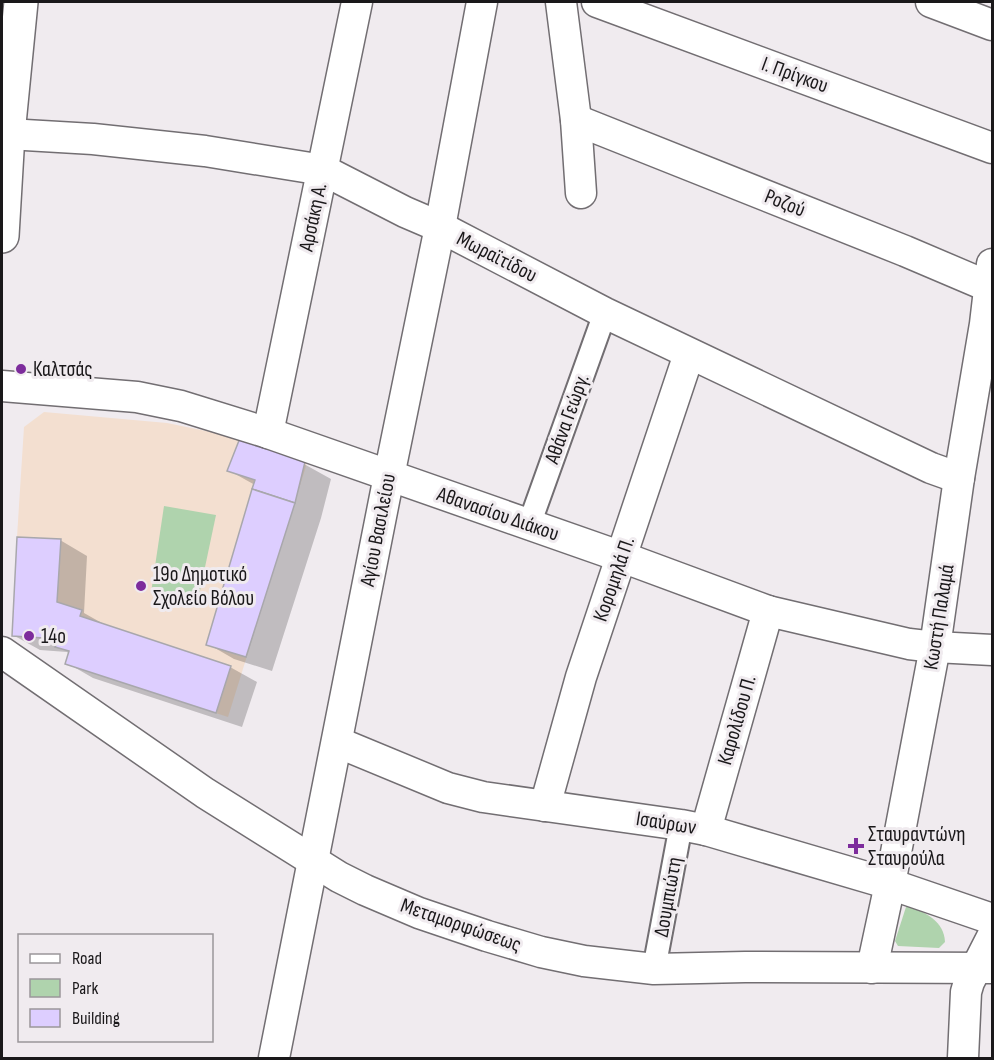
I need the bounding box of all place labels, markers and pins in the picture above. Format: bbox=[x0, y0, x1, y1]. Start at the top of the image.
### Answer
place label: Καλτσάς bbox=[33, 357, 93, 382]
marker: Καλτσάς bbox=[14, 362, 28, 376]
place label: 19ο Δημοτικό Σχολείο Βόλου bbox=[153, 562, 254, 611]
marker: 19ο Δημοτικό Σχολείο Βόλου bbox=[134, 579, 148, 593]
place label: 14o bbox=[41, 624, 66, 649]
marker: 14o bbox=[22, 629, 36, 643]
place label: Σταυραντώνη Σταυρούλα bbox=[868, 822, 966, 871]
marker: Σταυραντώνη Σταυρούλα bbox=[849, 839, 863, 853]

